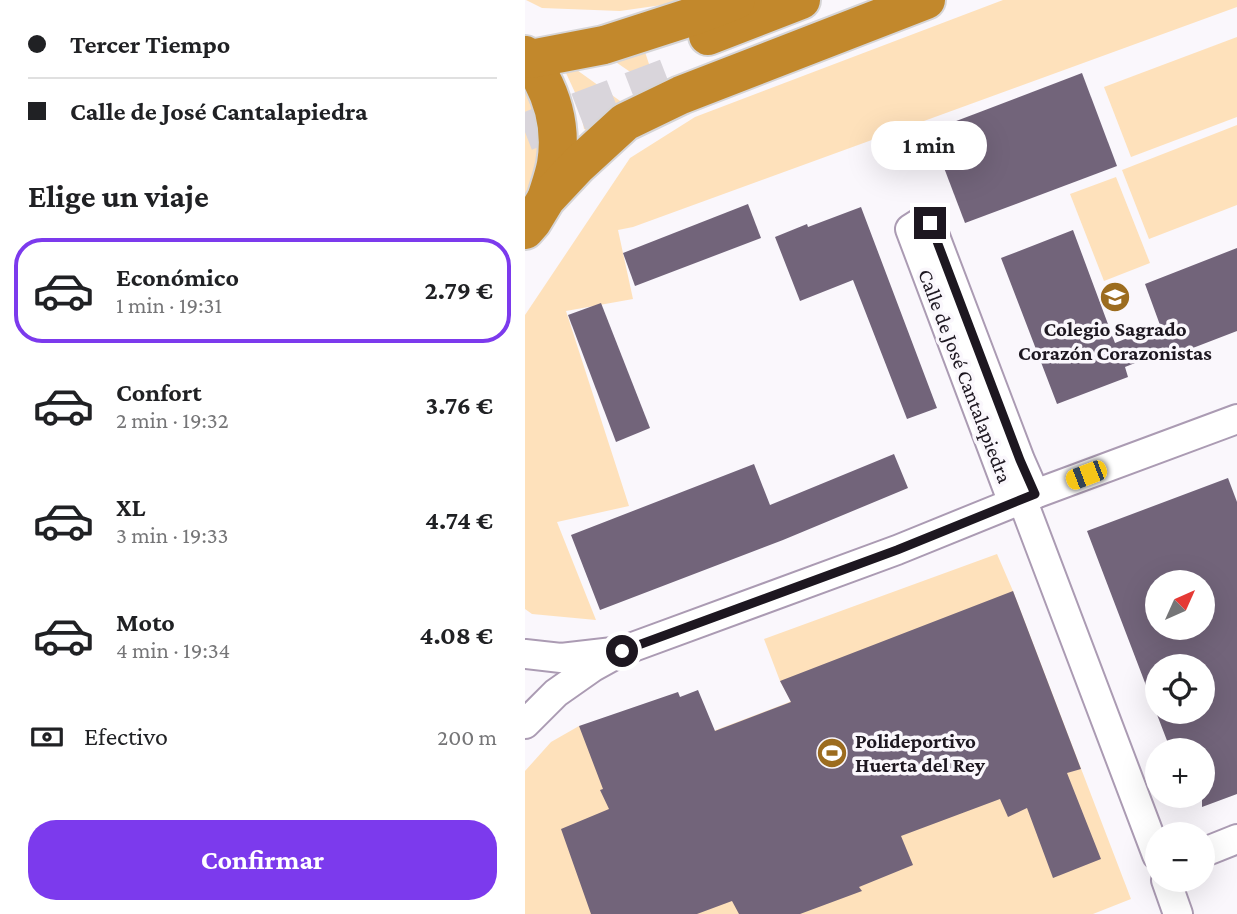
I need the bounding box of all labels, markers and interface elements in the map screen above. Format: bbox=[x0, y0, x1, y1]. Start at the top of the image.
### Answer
text: Tercer Tiempo bbox=[70, 30, 230, 59]
text: Calle de José Cantalapiedra bbox=[70, 97, 368, 126]
callout: 1 min bbox=[872, 122, 988, 170]
text: 1 min bbox=[903, 132, 955, 158]
text: Elige un viaje bbox=[28, 178, 209, 214]
route end bbox=[914, 207, 946, 239]
icon: car bbox=[32, 259, 95, 322]
text: Económico bbox=[116, 263, 239, 292]
street label: Calle de José Cantalapiedra bbox=[913, 266, 1017, 487]
text: 2.79 € bbox=[424, 276, 493, 305]
school or university icon: Colegio Sagrado Corazón Corazonistas bbox=[1098, 280, 1132, 314]
text: 1 min · 19:31 bbox=[116, 292, 222, 318]
place label: Colegio Sagrado Corazón Corazonistas bbox=[1018, 317, 1212, 365]
icon: car bbox=[32, 374, 95, 437]
text: Confort bbox=[116, 378, 202, 407]
text: 3.76 € bbox=[426, 391, 493, 420]
text: 2 min · 19:32 bbox=[116, 407, 229, 433]
car bbox=[1063, 458, 1110, 492]
icon: car bbox=[32, 489, 95, 552]
text: XL bbox=[116, 493, 145, 522]
text: 4.74 € bbox=[425, 506, 493, 535]
text: 3 min · 19:33 bbox=[116, 522, 229, 548]
north arrow bbox=[1145, 570, 1215, 640]
map controls bbox=[1145, 570, 1215, 892]
icon: car bbox=[32, 604, 95, 667]
text: Moto bbox=[116, 608, 175, 637]
text: 4.08 € bbox=[419, 621, 493, 650]
route start bbox=[606, 635, 638, 667]
text: 4 min · 19:34 bbox=[116, 637, 230, 663]
button: locate bbox=[1145, 654, 1215, 724]
icon: cash bbox=[28, 718, 66, 756]
text: Efectivo bbox=[84, 722, 168, 751]
text: 200 m bbox=[437, 724, 497, 750]
place label: Polideportivo Huerta del Rey bbox=[855, 729, 986, 777]
sports icon: Polideportivo Huerta del Rey bbox=[815, 736, 849, 770]
button: + bbox=[1145, 738, 1215, 808]
button: Confirmar bbox=[28, 820, 497, 900]
button: − bbox=[1145, 822, 1215, 892]

